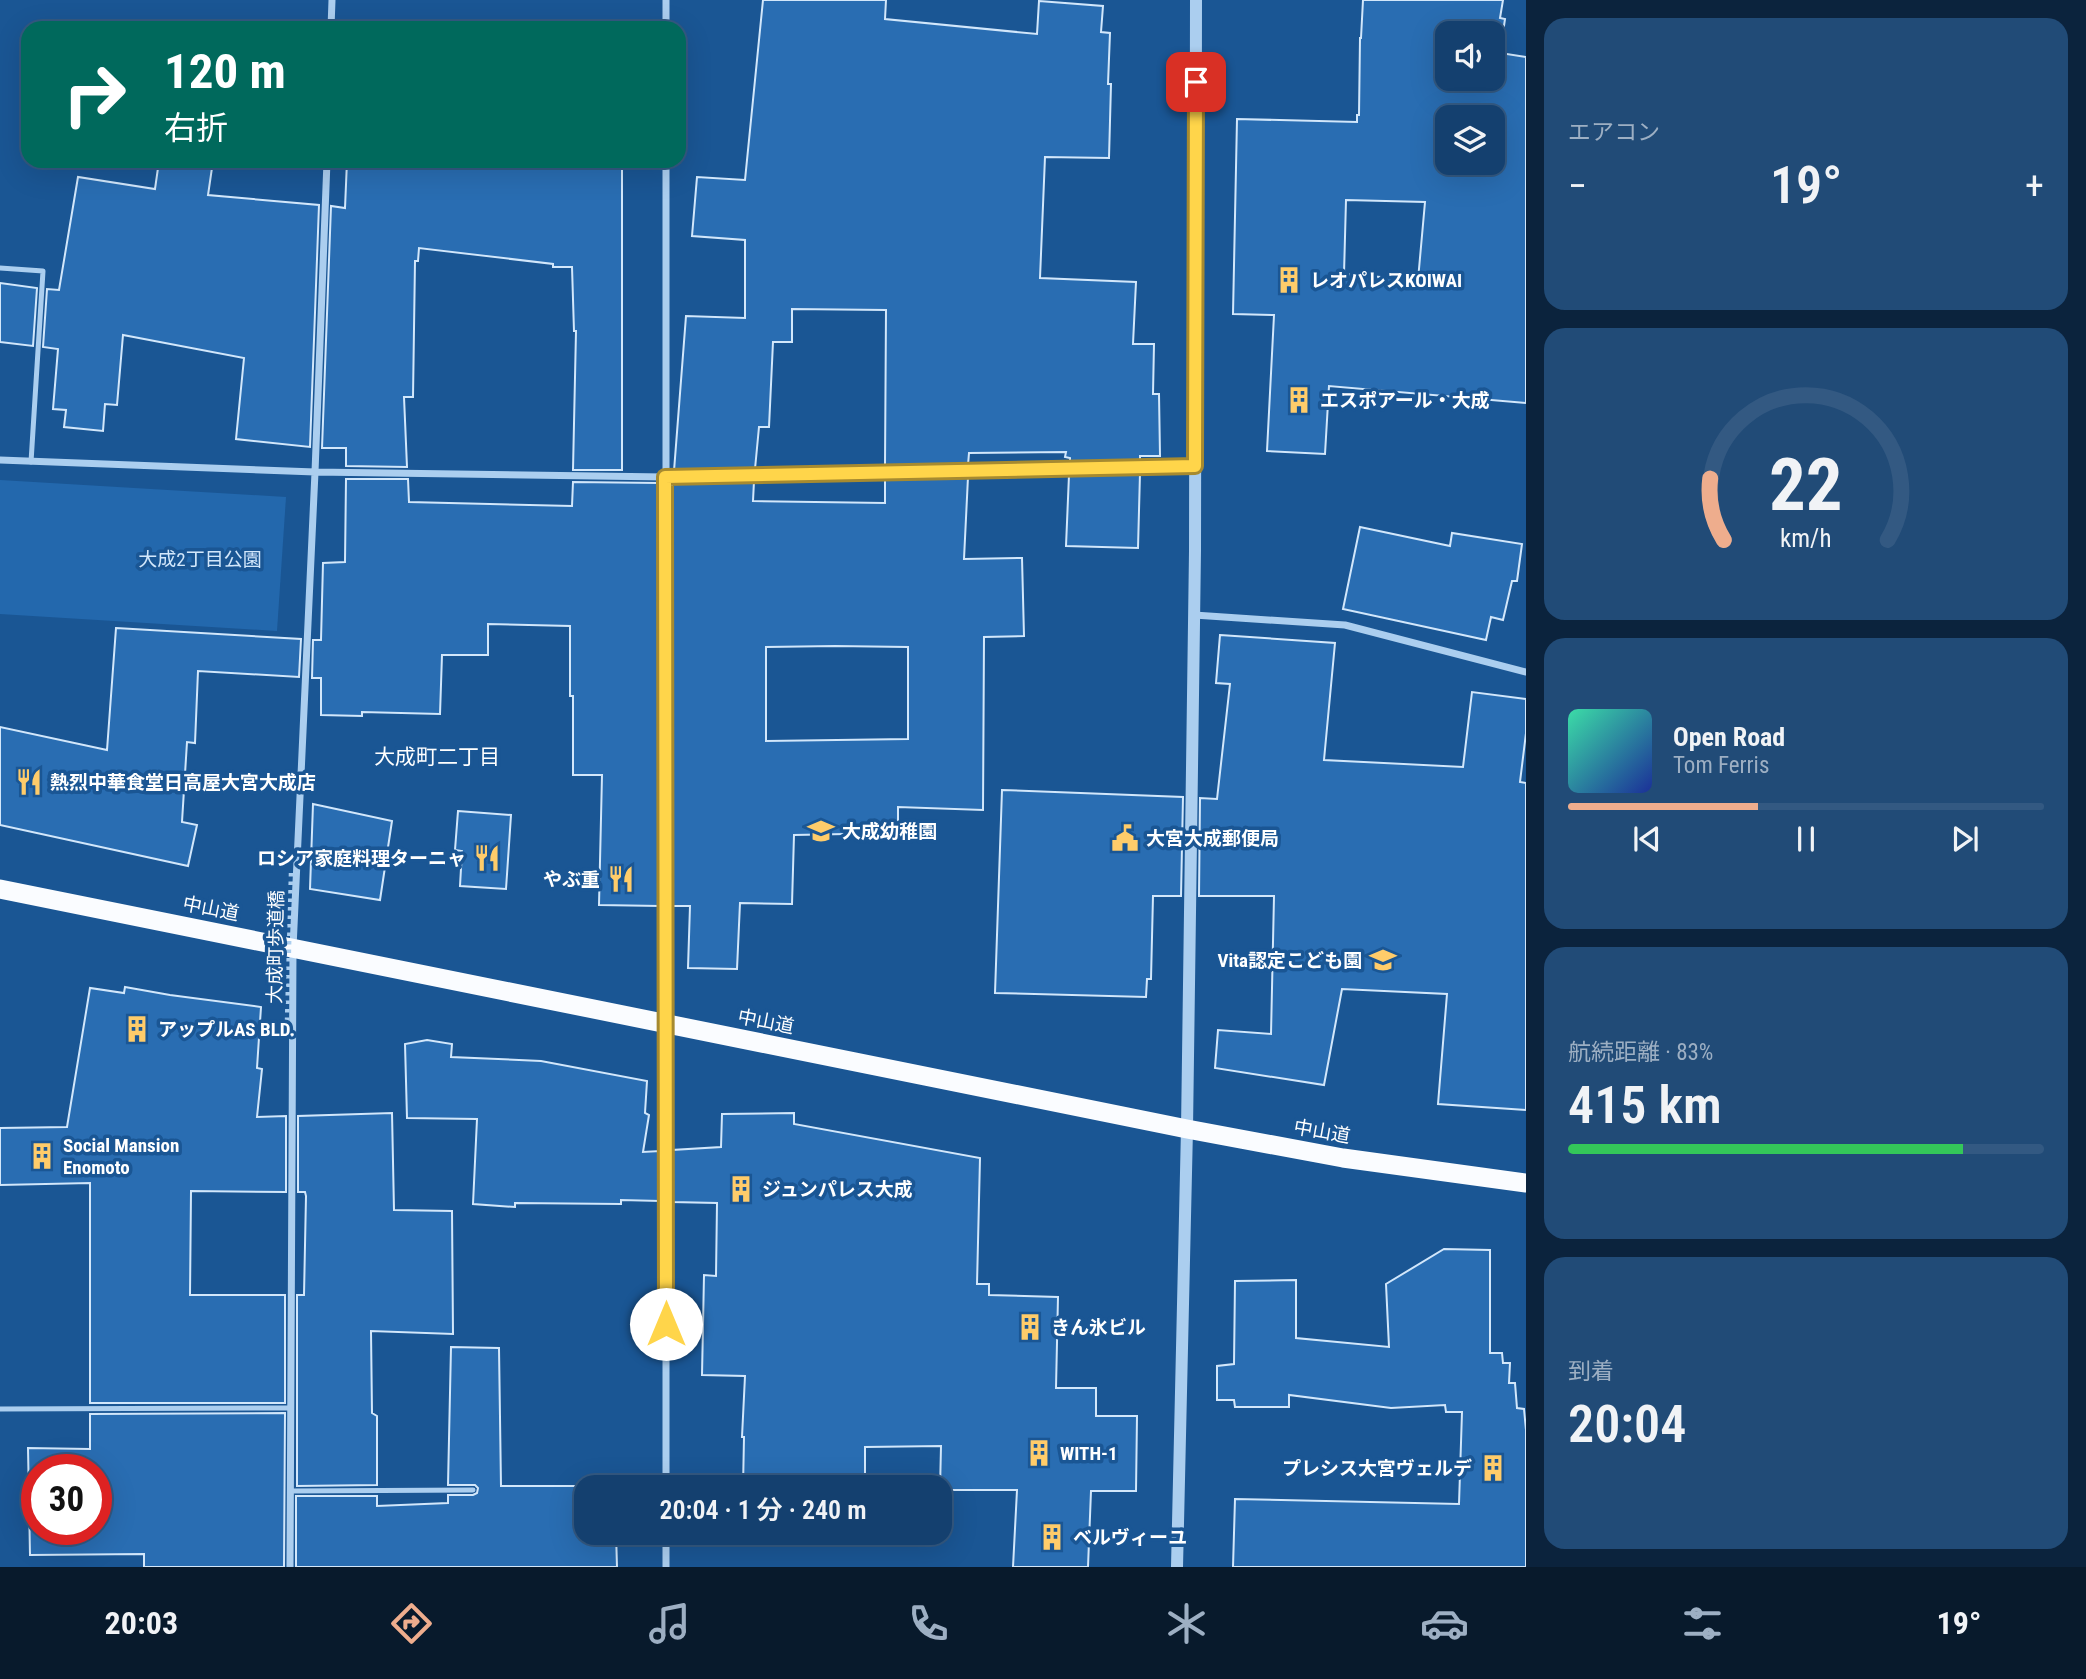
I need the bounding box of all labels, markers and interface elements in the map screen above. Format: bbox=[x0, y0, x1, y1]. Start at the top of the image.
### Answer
map controls bbox=[1435, 21, 1505, 175]
button: sound bbox=[1435, 21, 1505, 91]
text: 120 m bbox=[164, 43, 286, 100]
icon: right bbox=[49, 49, 140, 140]
pin bbox=[1166, 52, 1226, 112]
icon: arrive bbox=[1177, 63, 1215, 101]
button: layers bbox=[1435, 105, 1505, 175]
text: 右折 bbox=[164, 109, 228, 147]
text: エアコン bbox=[1568, 119, 1660, 146]
text: 19° bbox=[1770, 155, 1842, 216]
text: − bbox=[1568, 164, 1587, 208]
text: + bbox=[2025, 164, 2044, 208]
building icon: レオパレスKOIWAI bbox=[1274, 265, 1304, 295]
place label: レオパレスKOIWAI bbox=[1310, 269, 1462, 292]
building icon: エスポアール・大成 bbox=[1284, 385, 1314, 415]
place label: エスポアール・大成 bbox=[1320, 389, 1490, 412]
text: 22 bbox=[1769, 442, 1843, 528]
text: km/h bbox=[1780, 523, 1832, 552]
park label: 大成2丁目公園 bbox=[138, 548, 262, 571]
text: Open Road bbox=[1673, 722, 1785, 752]
district label: 大成町二丁目 bbox=[374, 745, 500, 769]
text: Tom Ferris bbox=[1673, 752, 1769, 779]
restaurant icon: 熱烈中華食堂日高屋大宮大成店 bbox=[14, 767, 44, 797]
place label: 熱烈中華食堂日高屋大宮大成店 bbox=[50, 771, 316, 794]
school or university icon: 大成幼稚園 bbox=[806, 816, 836, 846]
place label: 大成幼稚園 bbox=[842, 820, 937, 843]
icon: previous bbox=[1628, 820, 1666, 858]
icon: pause bbox=[1787, 820, 1825, 858]
icon: next bbox=[1946, 820, 1984, 858]
public building icon: 大宮大成郵便局 bbox=[1110, 823, 1140, 853]
place label: 大宮大成郵便局 bbox=[1146, 827, 1279, 850]
restaurant icon: ロシア家庭料理ターニャ bbox=[472, 843, 502, 873]
place label: ロシア家庭料理ターニャ bbox=[257, 847, 466, 870]
restaurant icon: やぶ重 bbox=[606, 864, 636, 894]
place label: やぶ重 bbox=[543, 868, 600, 891]
street label: 大成町歩道橋 bbox=[263, 890, 288, 1004]
street label: 中山道 bbox=[181, 892, 241, 925]
school or university icon: Vita認定こども園 bbox=[1368, 945, 1398, 975]
place label: Vita認定こども園 bbox=[1217, 949, 1362, 972]
street label: 中山道 bbox=[736, 1005, 796, 1038]
building icon: アップルAS BLD. bbox=[122, 1014, 152, 1044]
place label: アップルAS BLD. bbox=[158, 1018, 295, 1041]
text: 航続距離 · 83% bbox=[1568, 1039, 1713, 1066]
text: 415 km bbox=[1568, 1075, 1722, 1136]
street label: 中山道 bbox=[1292, 1115, 1352, 1148]
place label: Social Mansion Enomoto bbox=[63, 1134, 179, 1179]
building icon: Social Mansion Enomoto bbox=[27, 1141, 57, 1171]
building icon: ジュンパレス大成 bbox=[726, 1174, 756, 1204]
place label: ジュンパレス大成 bbox=[762, 1178, 913, 1201]
position arrow bbox=[629, 1287, 703, 1361]
building icon: きん氷ビル bbox=[1015, 1312, 1045, 1342]
place label: きん氷ビル bbox=[1051, 1316, 1146, 1339]
text: 到着 bbox=[1568, 1358, 1614, 1385]
text: 20:04 bbox=[1568, 1394, 1686, 1455]
building icon: WITH-1 bbox=[1024, 1438, 1054, 1468]
place label: WITH-1 bbox=[1060, 1442, 1118, 1465]
building icon: プレシス大宮ヴェルデ bbox=[1478, 1453, 1508, 1483]
speed limit sign: 30 bbox=[21, 1454, 112, 1545]
place label: プレシス大宮ヴェルデ bbox=[1282, 1457, 1472, 1480]
text: 20:04 · 1 分 · 240 m bbox=[659, 1495, 867, 1525]
building icon: ベルヴィーユ bbox=[1037, 1522, 1067, 1552]
place label: ベルヴィーユ bbox=[1073, 1526, 1187, 1549]
icon: directions bbox=[387, 1599, 436, 1648]
icon: music bbox=[645, 1599, 694, 1648]
icon: phone bbox=[904, 1599, 953, 1648]
icon: climate bbox=[1162, 1599, 1211, 1648]
icon: car bbox=[1420, 1599, 1469, 1648]
icon: filters bbox=[1678, 1599, 1727, 1648]
text: 20:03 bbox=[105, 1604, 178, 1642]
text: 19° bbox=[1937, 1604, 1981, 1642]

